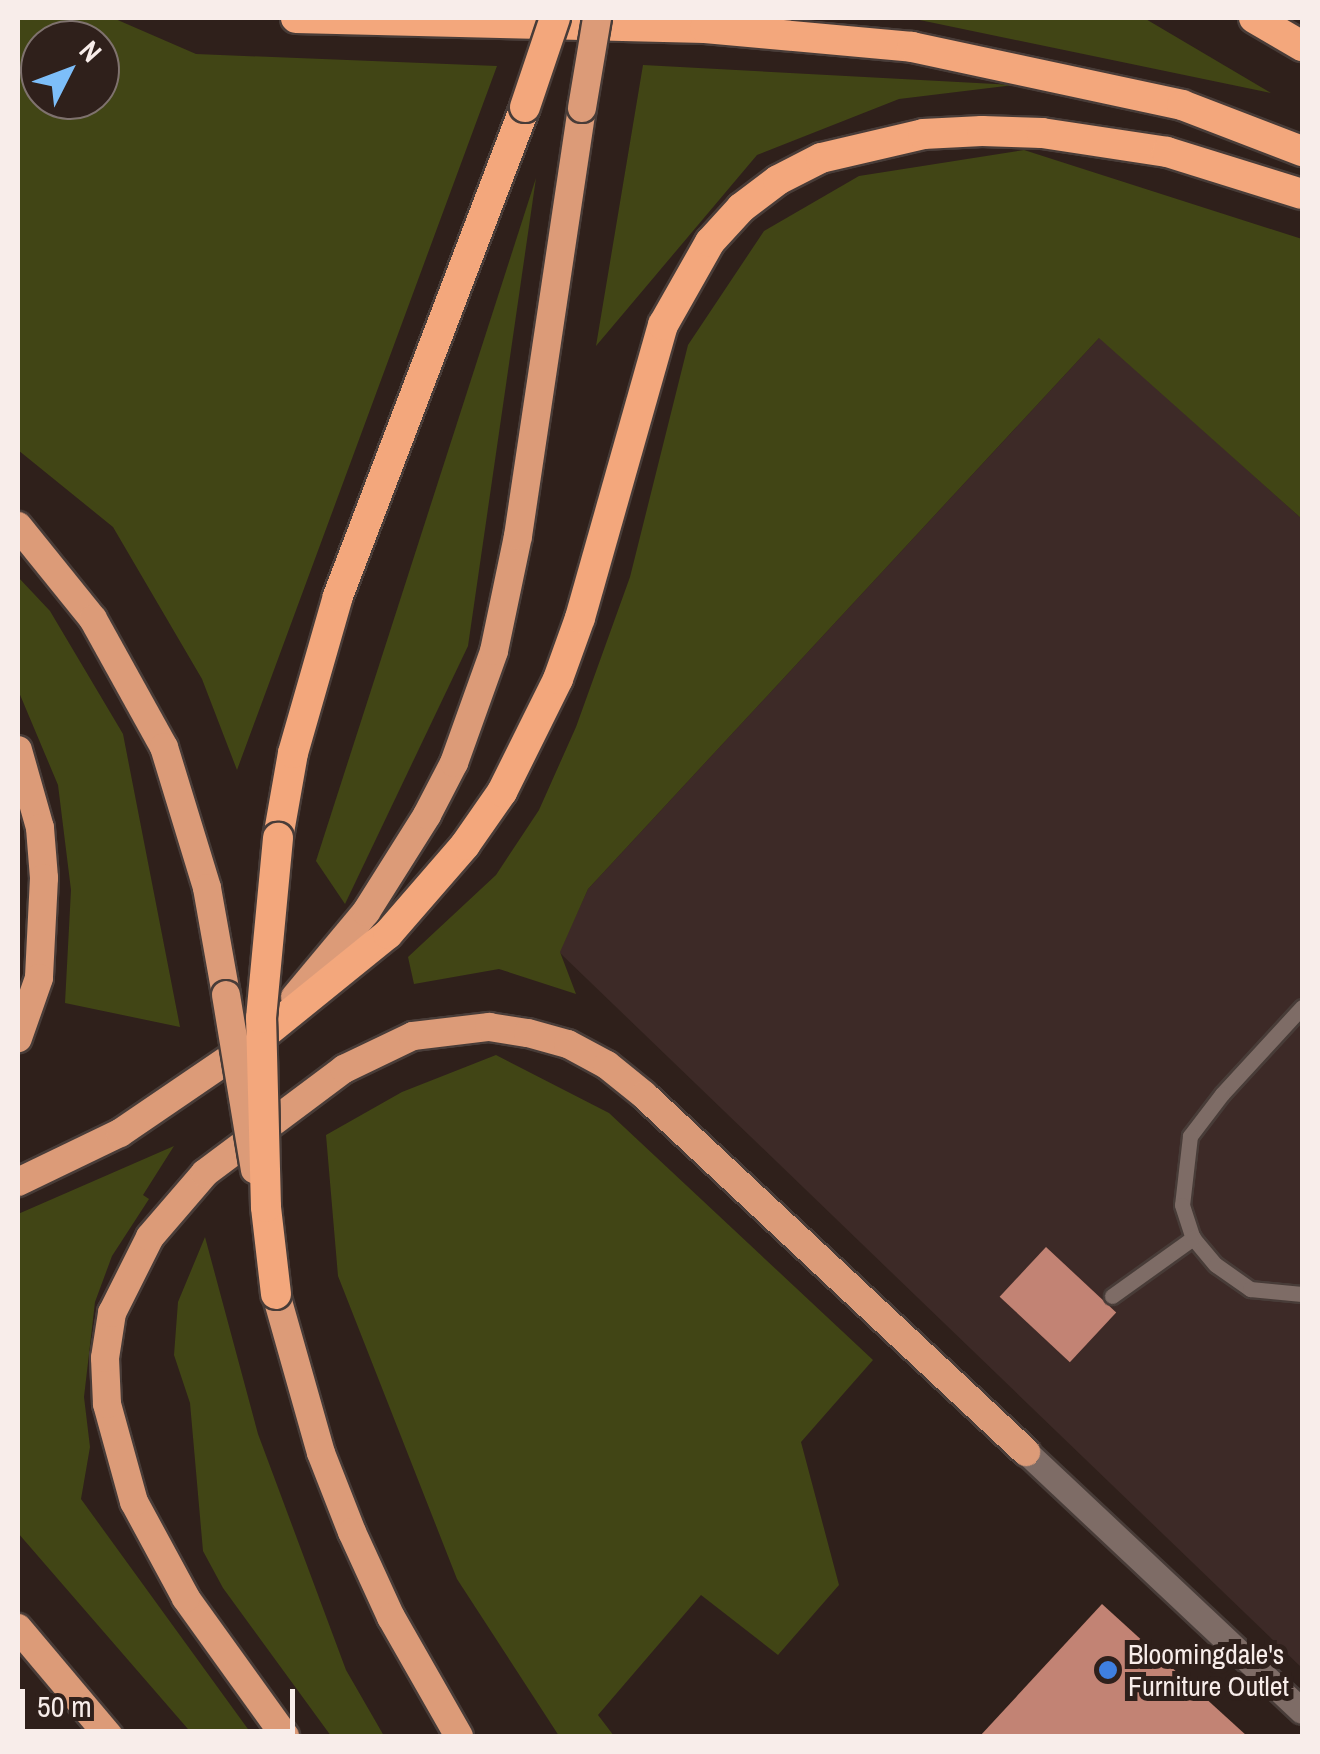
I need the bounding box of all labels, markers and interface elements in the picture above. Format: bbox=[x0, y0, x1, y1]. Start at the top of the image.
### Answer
north arrow bbox=[20, 20, 120, 120]
text: N bbox=[71, 32, 110, 70]
place label: Bloomingdale's Furniture Outlet bbox=[1128, 1637, 1289, 1703]
marker: Bloomingdale's Furniture Outlet bbox=[1097, 1659, 1119, 1681]
scale bar bbox=[25, 1669, 300, 1731]
text: 50 m bbox=[37, 1686, 92, 1726]

